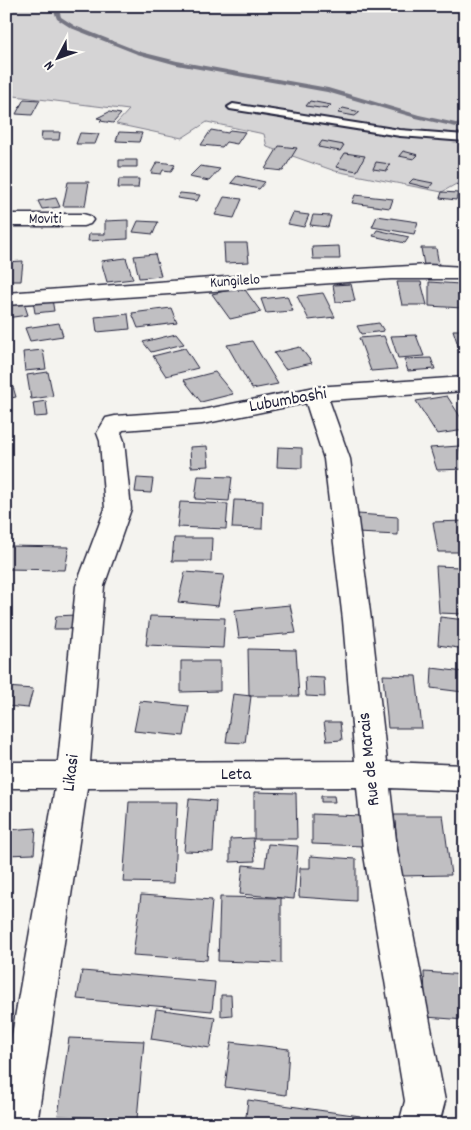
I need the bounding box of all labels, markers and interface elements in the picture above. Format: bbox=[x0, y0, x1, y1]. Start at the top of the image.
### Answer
north arrow bbox=[32, 32, 82, 82]
text: N bbox=[40, 56, 60, 74]
street label: Moviti bbox=[29, 209, 62, 231]
street label: Kungilelo bbox=[209, 269, 261, 295]
street label: Lubumbashi bbox=[247, 382, 329, 420]
street label: Rue de Marais bbox=[353, 711, 387, 807]
street label: Likasi bbox=[57, 753, 87, 793]
street label: Leta bbox=[221, 763, 252, 788]

